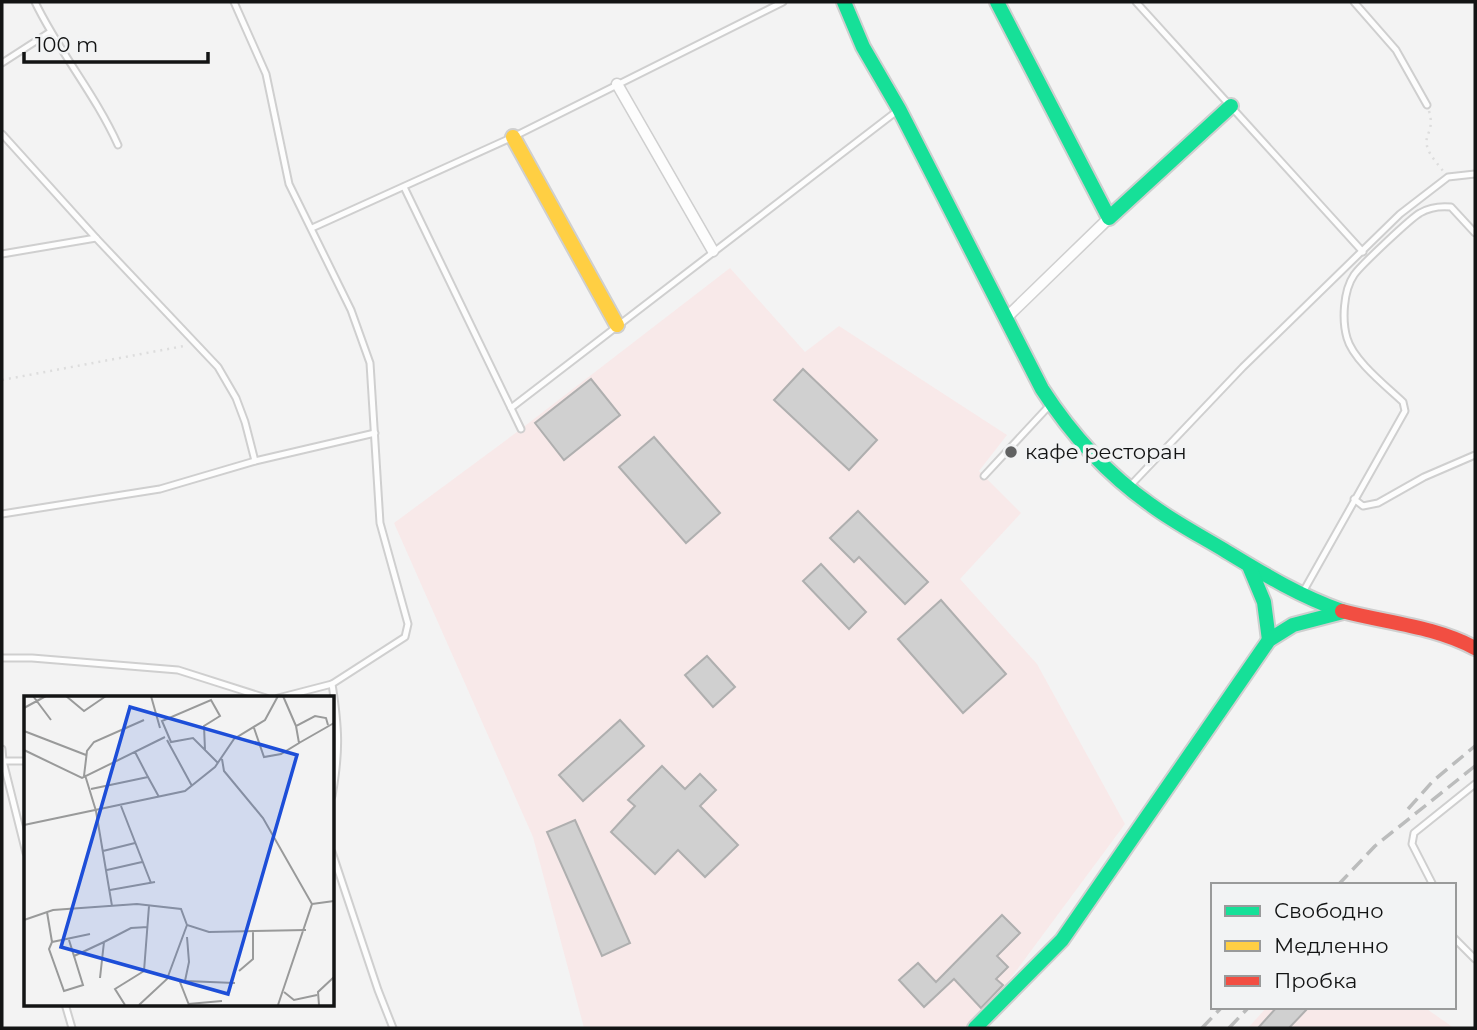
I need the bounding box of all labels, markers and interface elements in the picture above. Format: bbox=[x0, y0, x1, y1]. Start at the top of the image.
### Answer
scale bar bbox=[24, 21, 208, 65]
text: 100 m bbox=[35, 32, 98, 57]
place label: кафе ресторан bbox=[1025, 439, 1187, 464]
marker: кафе ресторан bbox=[1003, 444, 1019, 460]
inset map bbox=[24, 696, 334, 1006]
legend bbox=[1211, 883, 1456, 1009]
text: Свободно bbox=[1274, 898, 1384, 923]
text: Медленно bbox=[1274, 933, 1389, 958]
text: Пробка bbox=[1274, 968, 1357, 993]

